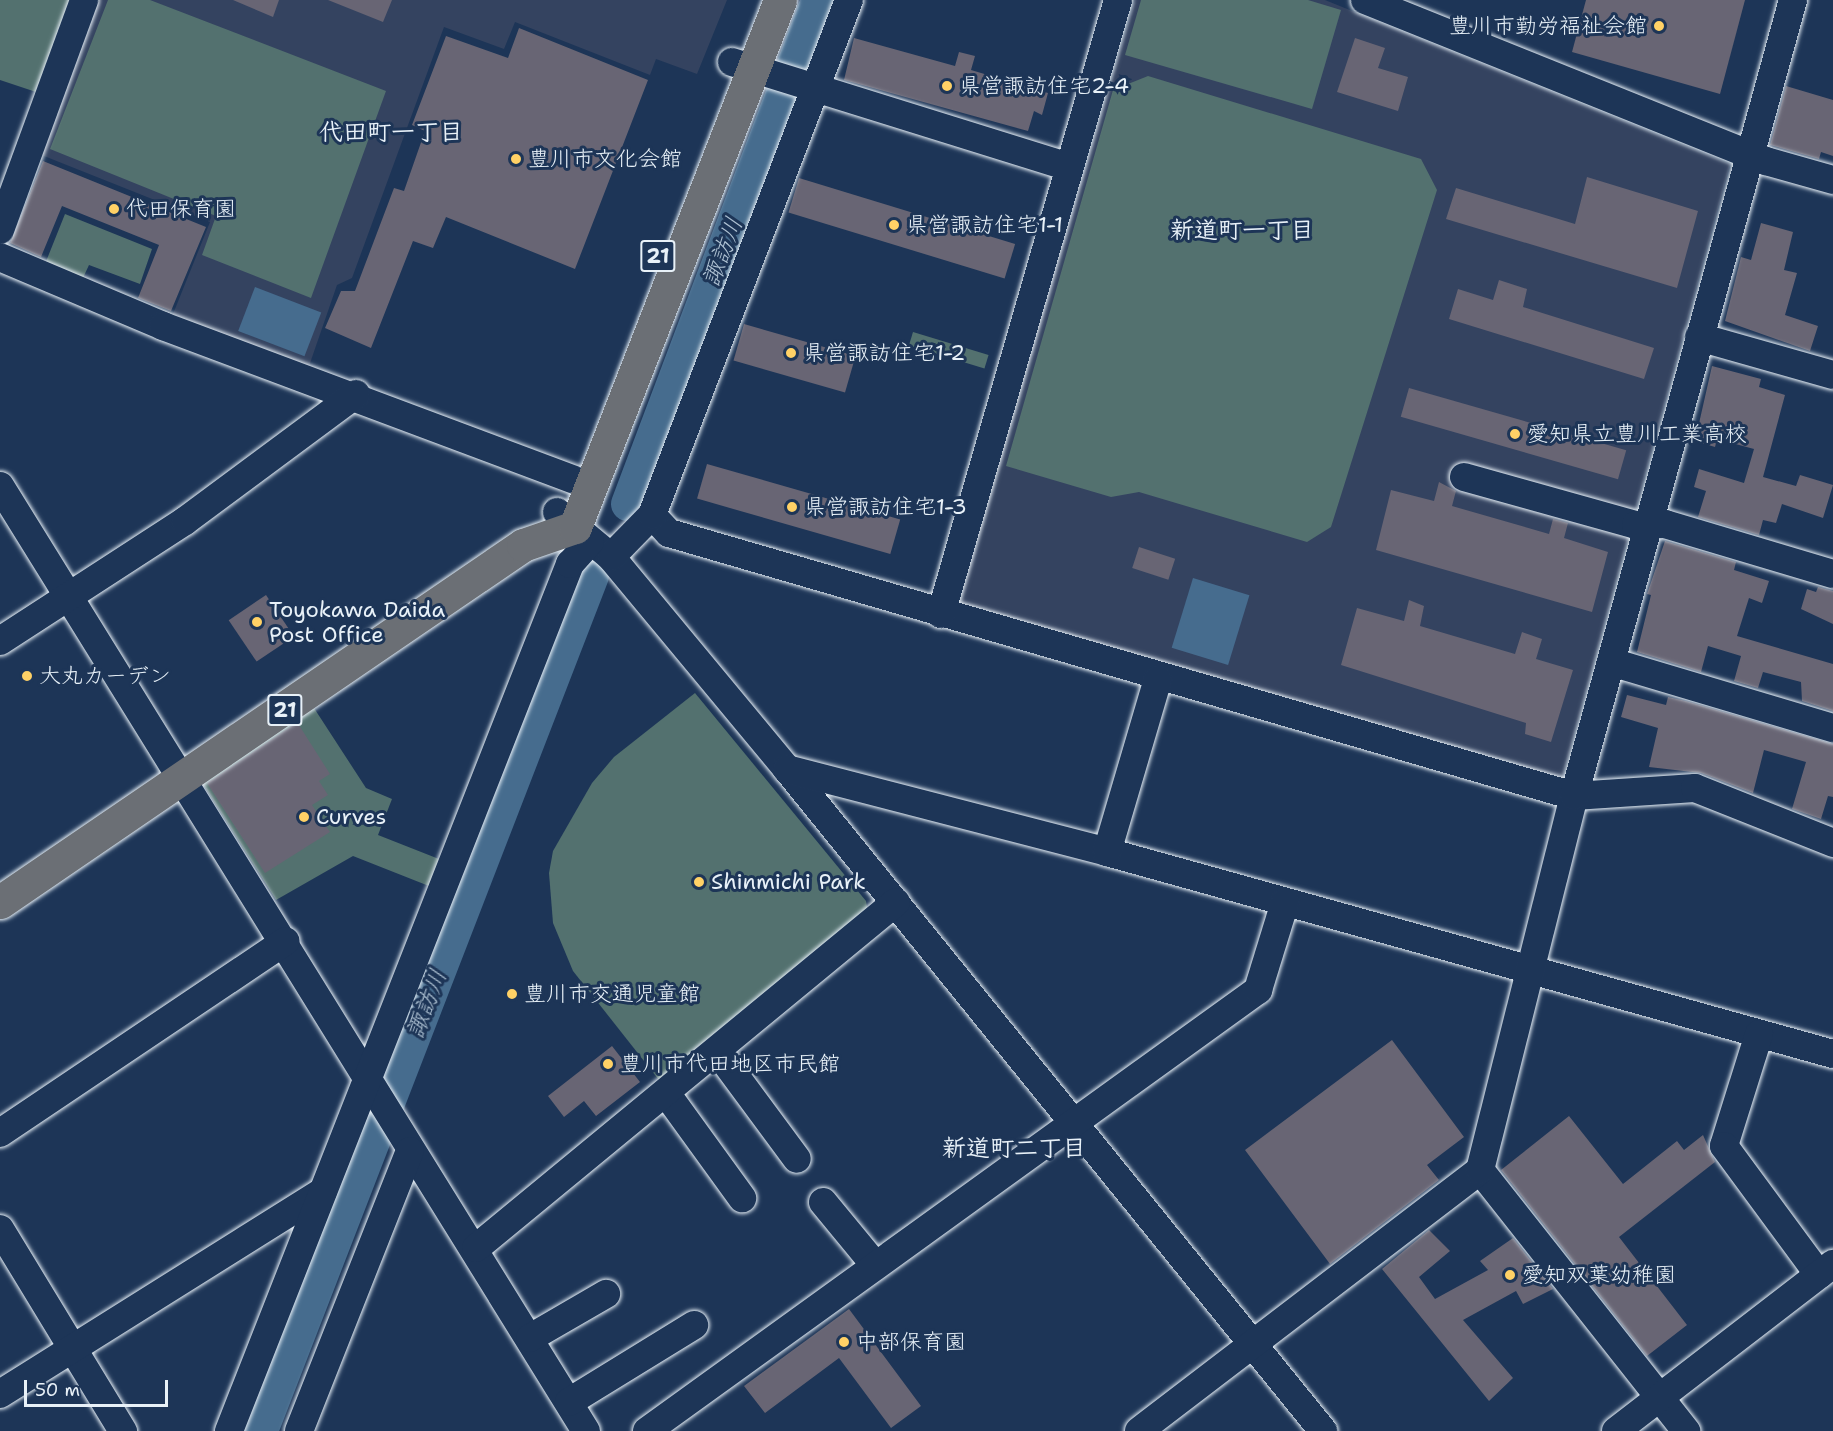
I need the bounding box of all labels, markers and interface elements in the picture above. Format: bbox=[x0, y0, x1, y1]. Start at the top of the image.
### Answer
place label: 豊川市勤労福祉会館 bbox=[1449, 13, 1647, 39]
marker: 豊川市勤労福祉会館 bbox=[1652, 19, 1666, 33]
place label: 県営諏訪住宅2-4 bbox=[959, 73, 1131, 99]
marker: 県営諏訪住宅2-4 bbox=[940, 79, 954, 93]
district label: 代田町一丁目 bbox=[319, 119, 463, 147]
place label: 豊川市文化会館 bbox=[528, 146, 682, 172]
marker: 豊川市文化会館 bbox=[509, 152, 523, 166]
place label: 代田保育園 bbox=[126, 196, 236, 222]
marker: 代田保育園 bbox=[107, 202, 121, 216]
place label: 県営諏訪住宅1-1 bbox=[906, 212, 1065, 238]
water label: 諏訪川 bbox=[697, 213, 749, 291]
district label: 新道町一丁目 bbox=[1170, 217, 1314, 245]
marker: 県営諏訪住宅1-1 bbox=[887, 218, 901, 232]
road number: 21 bbox=[640, 238, 676, 274]
place label: 県営諏訪住宅1-2 bbox=[803, 340, 967, 366]
marker: 県営諏訪住宅1-2 bbox=[784, 346, 798, 360]
place label: 愛知県立豊川工業高校 bbox=[1527, 421, 1747, 447]
marker: 愛知県立豊川工業高校 bbox=[1508, 427, 1522, 441]
place label: 県営諏訪住宅1-3 bbox=[804, 494, 968, 520]
marker: 県営諏訪住宅1-3 bbox=[785, 500, 799, 514]
place label: Toyokawa Daida Post Office bbox=[269, 596, 445, 648]
marker: Toyokawa Daida Post Office bbox=[250, 615, 264, 629]
place label: 大丸カーデン bbox=[39, 663, 171, 689]
marker: 大丸カーデン bbox=[20, 669, 34, 683]
road number: 21 bbox=[267, 692, 303, 728]
place label: Curves bbox=[316, 804, 386, 830]
marker: Curves bbox=[297, 810, 311, 824]
place label: Shinmichi Park bbox=[711, 869, 866, 895]
marker: Shinmichi Park bbox=[692, 875, 706, 889]
water label: 諏訪川 bbox=[401, 965, 453, 1043]
place label: 豊川市交通児童館 bbox=[524, 981, 700, 1007]
marker: 豊川市交通児童館 bbox=[505, 987, 519, 1001]
place label: 豊川市代田地区市民館 bbox=[620, 1051, 840, 1077]
marker: 豊川市代田地区市民館 bbox=[601, 1057, 615, 1071]
district label: 新道町二丁目 bbox=[942, 1135, 1086, 1163]
place label: 愛知双葉幼稚園 bbox=[1522, 1262, 1676, 1288]
marker: 愛知双葉幼稚園 bbox=[1503, 1268, 1517, 1282]
place label: 中部保育園 bbox=[856, 1329, 966, 1355]
marker: 中部保育園 bbox=[837, 1335, 851, 1349]
scale bar bbox=[27, 1368, 171, 1406]
text: 50 m bbox=[35, 1378, 80, 1402]

